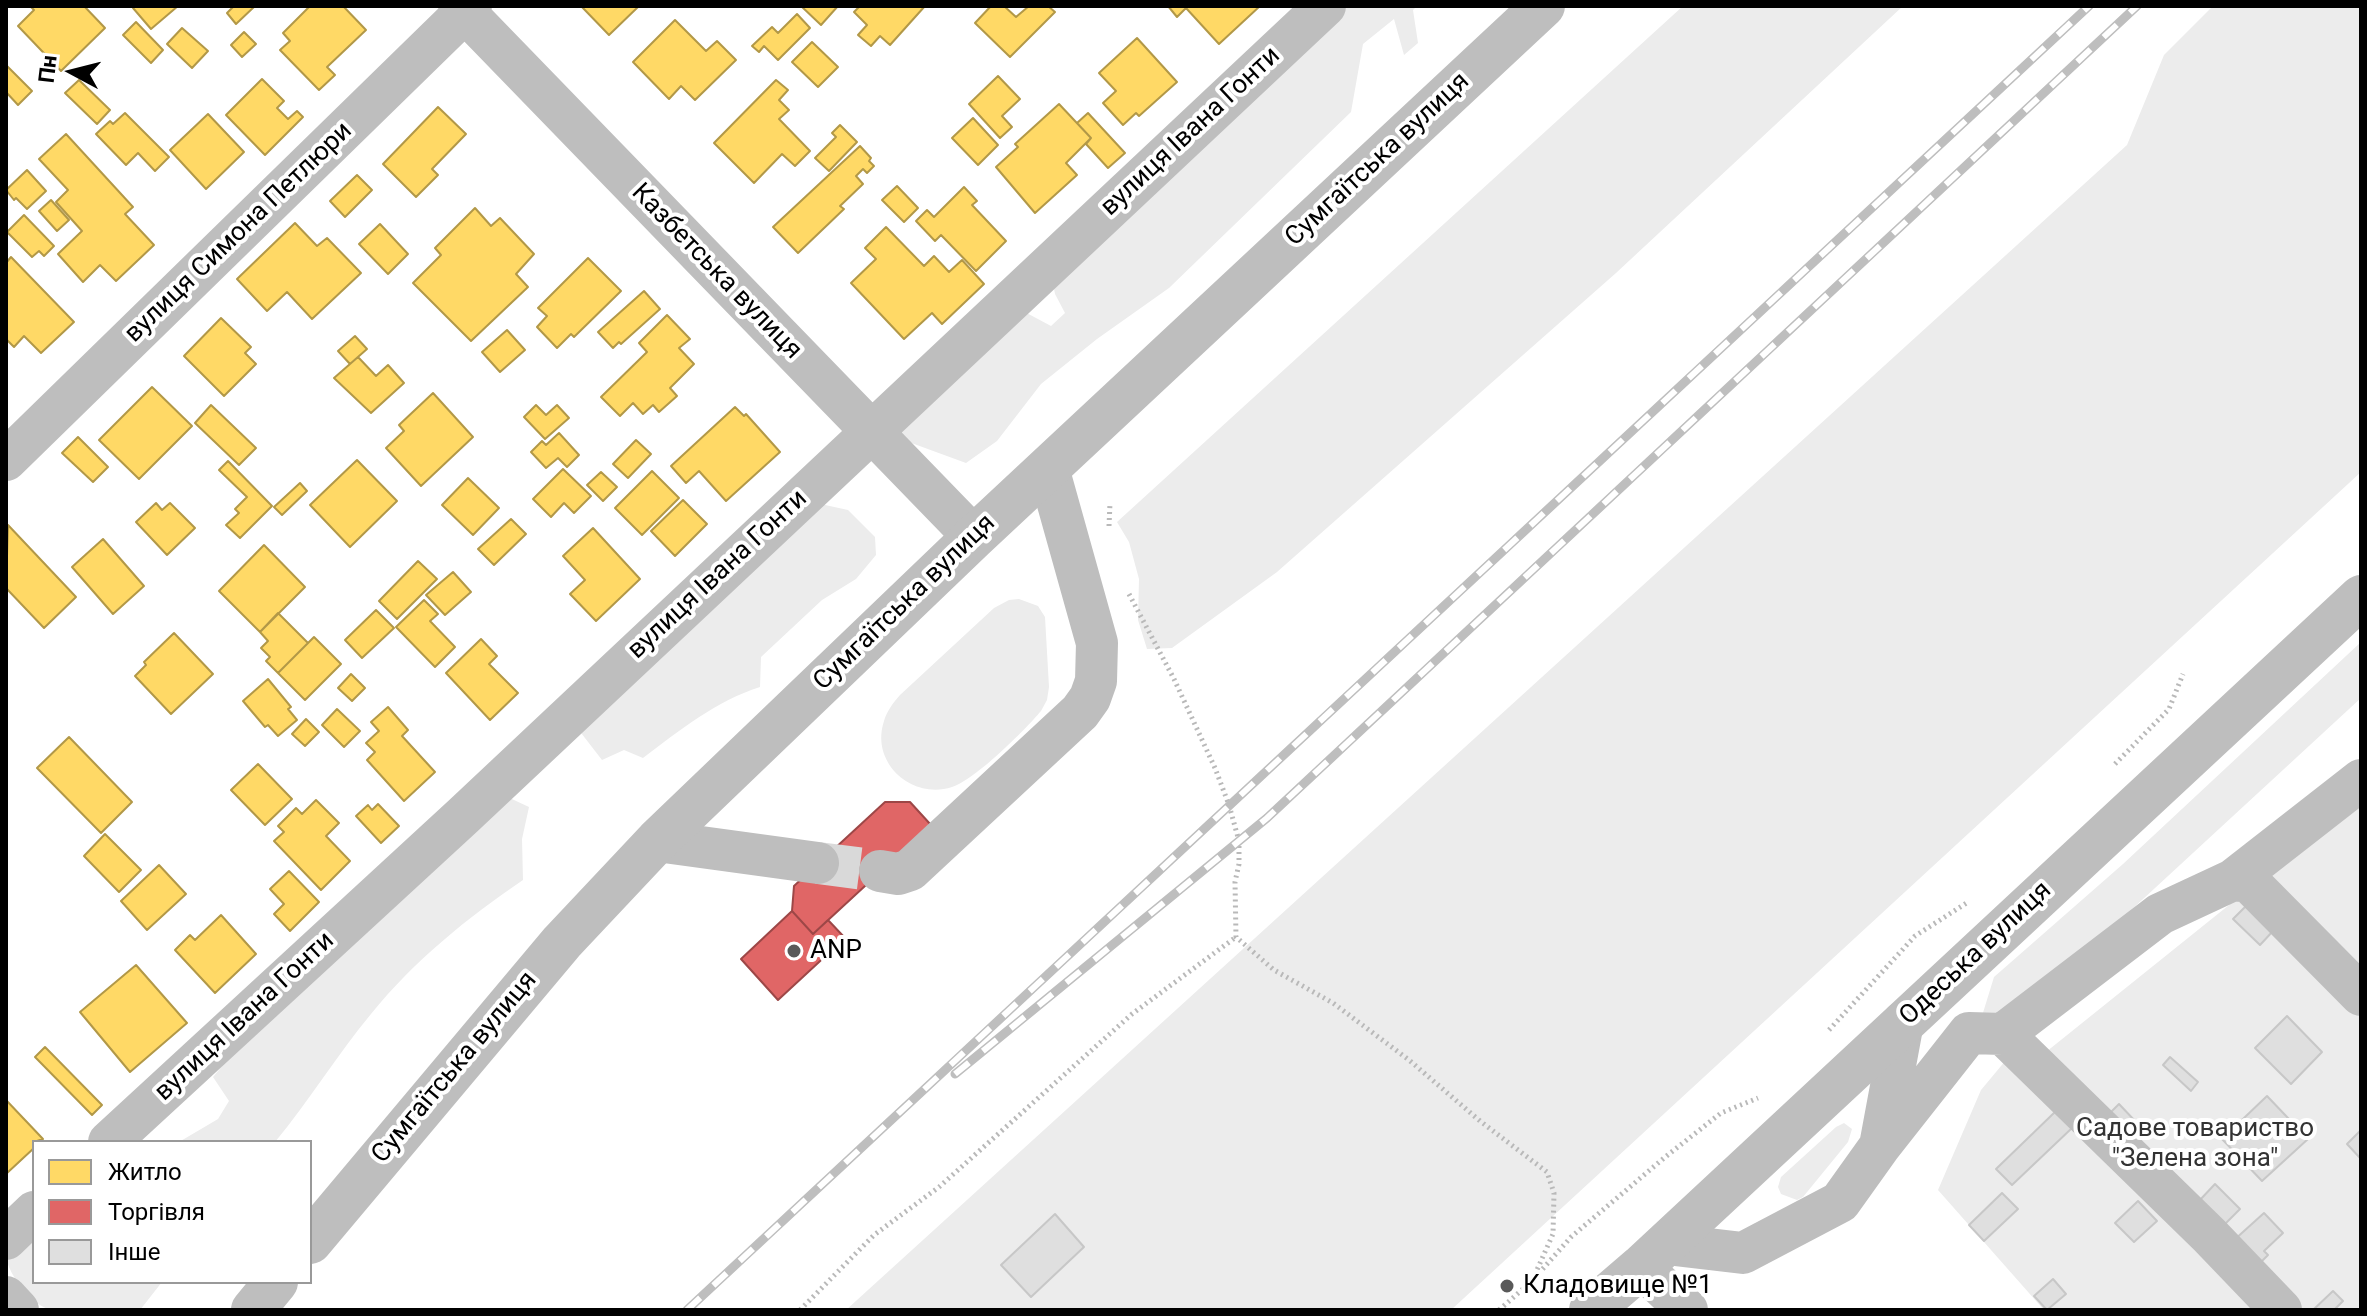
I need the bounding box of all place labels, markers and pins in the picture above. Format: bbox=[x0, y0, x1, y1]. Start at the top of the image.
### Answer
place label: ANP bbox=[810, 935, 862, 967]
marker: ANP bbox=[785, 942, 803, 960]
place label: Кладовище №1 bbox=[1523, 1270, 1713, 1302]
marker: Кладовище №1 bbox=[1498, 1277, 1516, 1295]

